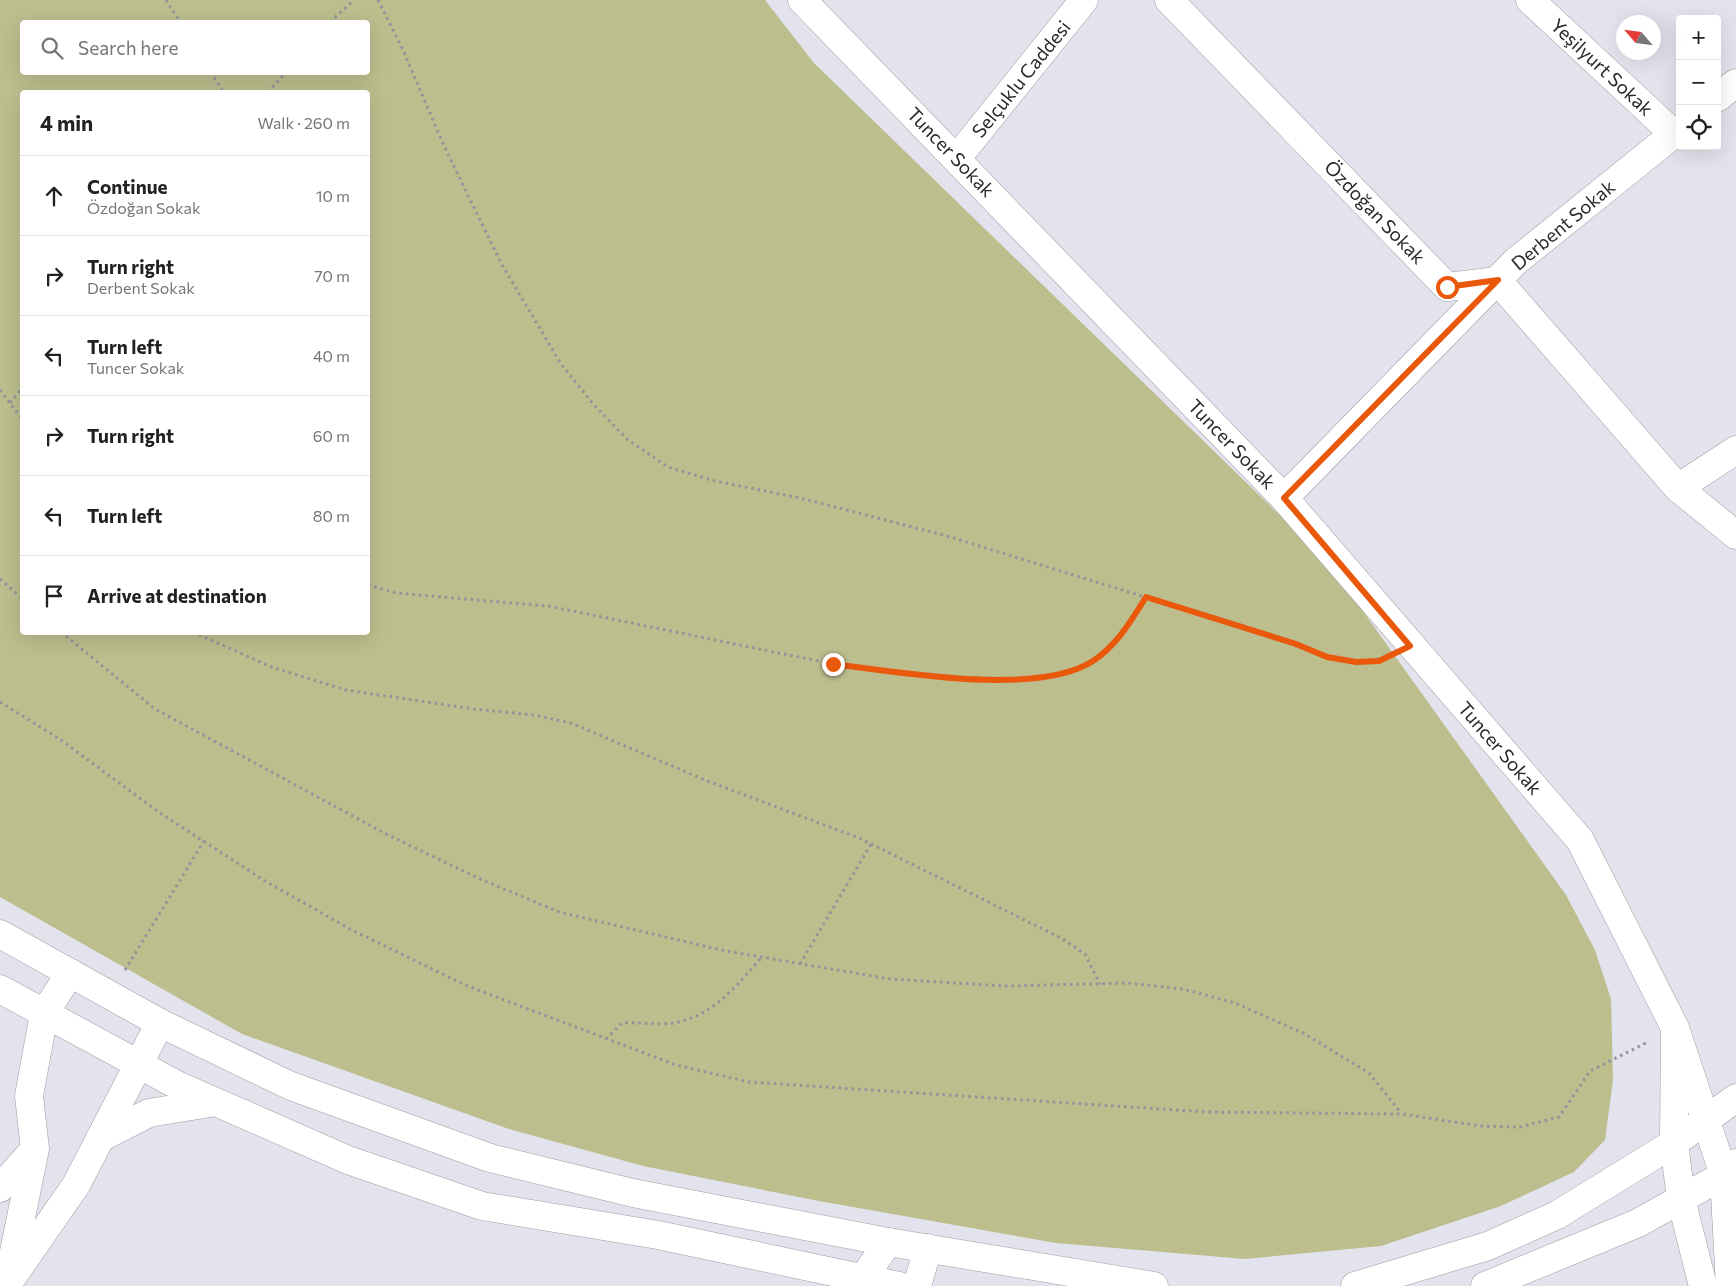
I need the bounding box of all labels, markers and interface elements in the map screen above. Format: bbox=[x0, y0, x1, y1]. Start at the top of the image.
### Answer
street label: Yeşilyurt Sokak bbox=[1546, 13, 1658, 120]
north arrow bbox=[1616, 15, 1661, 60]
map controls bbox=[1676, 15, 1721, 150]
button: + bbox=[1676, 15, 1721, 60]
street label: Selçuklu Caddesi bbox=[966, 16, 1075, 142]
search box bbox=[20, 20, 370, 75]
icon: search bbox=[38, 34, 66, 62]
text: Search here bbox=[78, 36, 178, 59]
button: − bbox=[1676, 60, 1721, 105]
street label: Tuncer Sokak bbox=[903, 102, 1000, 201]
button: locate bbox=[1676, 105, 1721, 150]
text: 4 min bbox=[40, 110, 93, 135]
text: Walk · 260 m bbox=[258, 113, 350, 132]
street label: Özdoğan Sokak bbox=[1320, 155, 1431, 268]
text: Continue bbox=[87, 175, 167, 198]
street label: Derbent Sokak bbox=[1506, 175, 1619, 275]
icon: ahead bbox=[40, 182, 68, 210]
text: 10 m bbox=[316, 186, 350, 205]
text: Özdoğan Sokak bbox=[87, 198, 201, 217]
text: Turn right bbox=[87, 255, 174, 278]
icon: right bbox=[40, 262, 68, 290]
text: 70 m bbox=[314, 266, 350, 285]
route start bbox=[1436, 276, 1459, 299]
text: Derbent Sokak bbox=[87, 278, 195, 297]
text: Turn left bbox=[87, 335, 162, 358]
icon: left bbox=[40, 342, 68, 370]
text: 40 m bbox=[313, 346, 350, 365]
text: Tuncer Sokak bbox=[87, 358, 185, 377]
street label: Tuncer Sokak bbox=[1184, 394, 1281, 493]
icon: right bbox=[40, 422, 68, 450]
text: Turn right bbox=[87, 424, 174, 447]
text: 60 m bbox=[313, 426, 350, 445]
icon: left bbox=[40, 502, 68, 530]
text: Turn left bbox=[87, 504, 162, 527]
text: 80 m bbox=[313, 506, 350, 525]
icon: arrive bbox=[40, 582, 68, 610]
text: Arrive at destination bbox=[87, 584, 267, 607]
route end bbox=[822, 653, 845, 676]
street label: Tuncer Sokak bbox=[1454, 696, 1547, 799]

